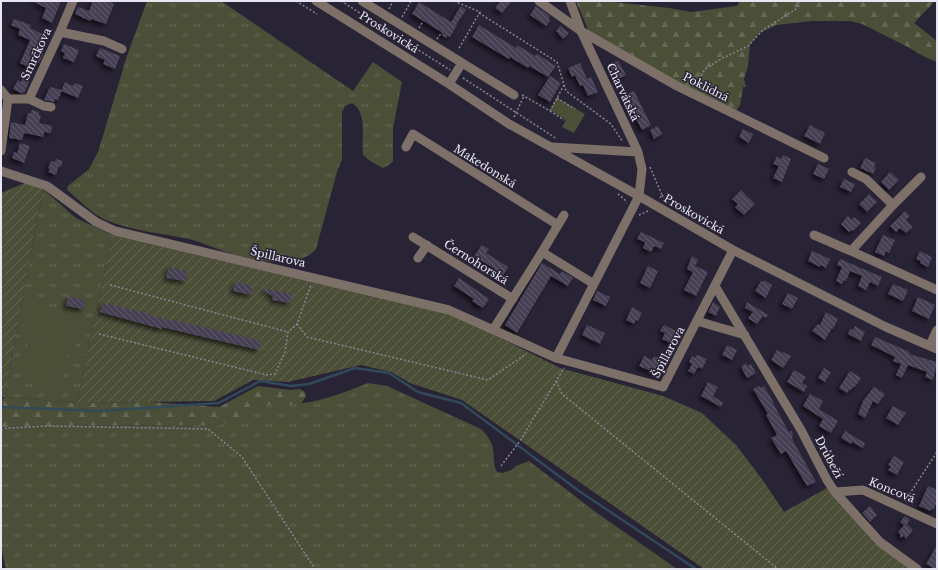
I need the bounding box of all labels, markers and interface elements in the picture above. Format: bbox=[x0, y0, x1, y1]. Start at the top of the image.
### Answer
street label: Proskovická bbox=[357, 8, 422, 56]
street label: Smrčkova bbox=[18, 25, 55, 82]
street label: Charvátská bbox=[603, 61, 643, 124]
street label: Poklidná bbox=[681, 69, 732, 105]
street label: Makedonská bbox=[451, 141, 520, 191]
street label: Proskovická bbox=[661, 191, 727, 237]
street label: Černohorská bbox=[441, 237, 511, 288]
street label: Špillarova bbox=[249, 244, 308, 270]
street label: Špillarova bbox=[649, 323, 688, 380]
street label: Drůbeží bbox=[812, 434, 846, 481]
street label: Koncová bbox=[867, 474, 918, 506]

